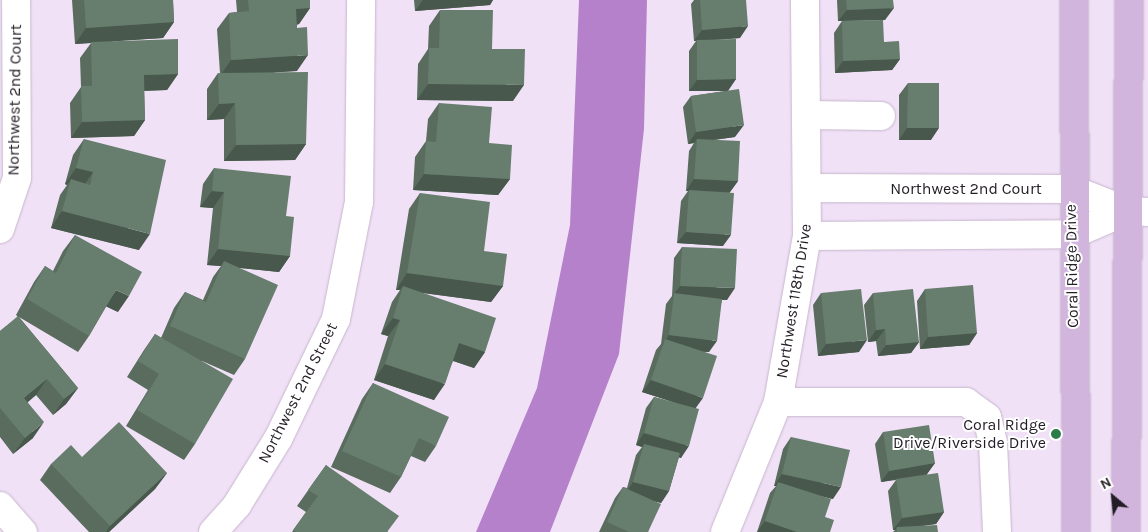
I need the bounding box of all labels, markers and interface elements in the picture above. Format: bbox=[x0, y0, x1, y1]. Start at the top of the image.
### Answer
street label: Northwest 2nd Court bbox=[4, 24, 26, 176]
street label: Northwest 2nd Court bbox=[890, 179, 1042, 199]
street label: Coral Ridge Drive bbox=[1061, 204, 1083, 328]
street label: Northwest 118th Drive bbox=[772, 222, 816, 380]
street label: Northwest 2nd Street bbox=[254, 319, 342, 467]
place label: Coral Ridge Drive/Riverside Drive bbox=[893, 415, 1046, 453]
marker: Coral Ridge Drive/Riverside Drive bbox=[1050, 428, 1062, 440]
north arrow bbox=[1088, 472, 1138, 522]
text: N bbox=[1097, 473, 1114, 493]

